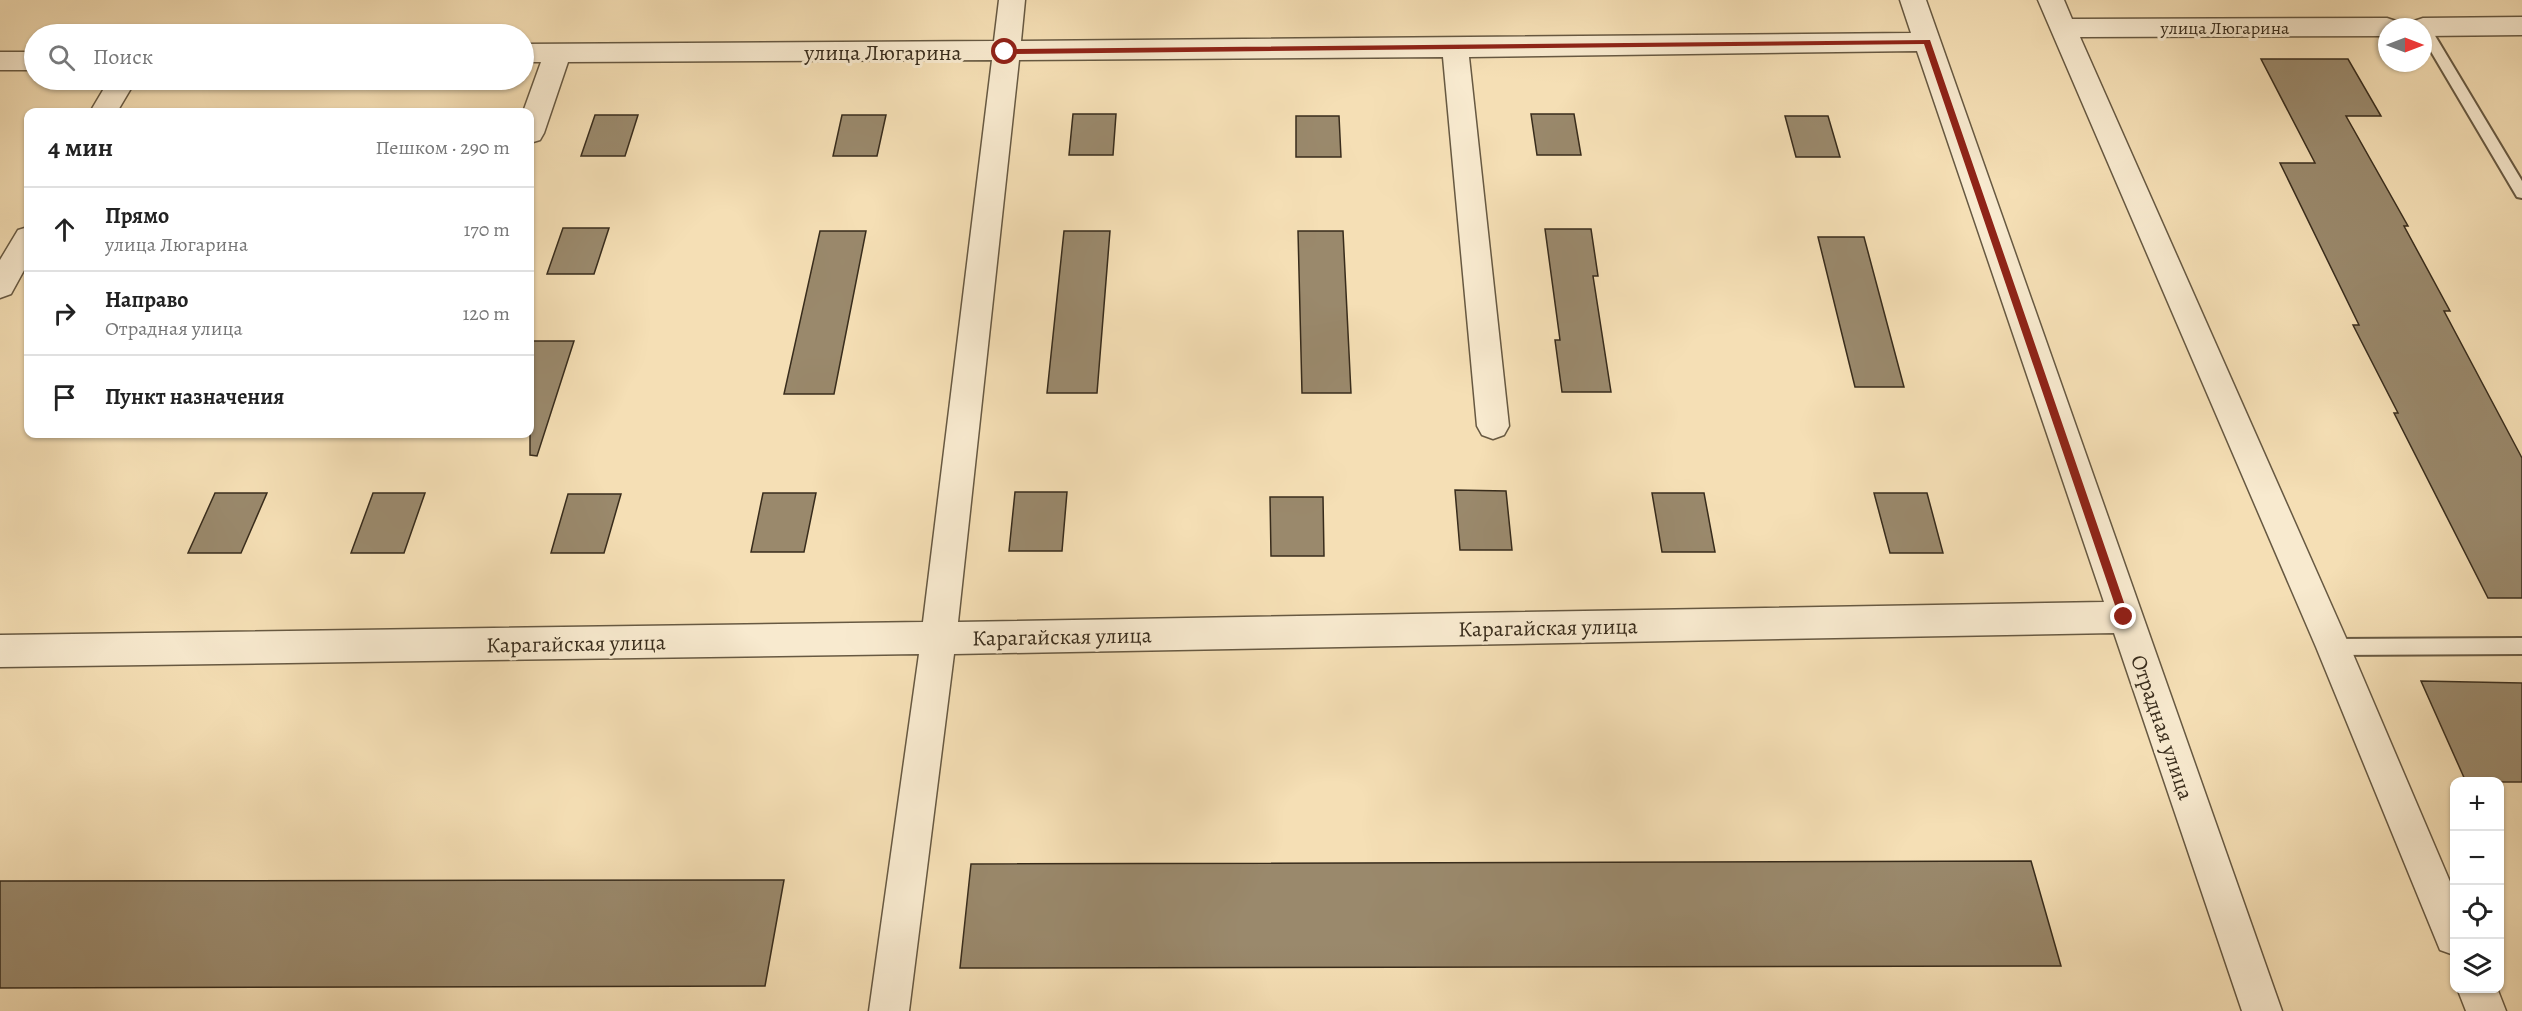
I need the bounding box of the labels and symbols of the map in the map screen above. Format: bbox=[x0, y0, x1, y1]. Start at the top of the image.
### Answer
street label: улица Люгарина bbox=[2160, 16, 2290, 40]
north arrow bbox=[2378, 18, 2432, 72]
street label: улица Люгарина bbox=[803, 38, 963, 68]
route start bbox=[991, 38, 1017, 64]
route end bbox=[2110, 603, 2136, 629]
street label: Карагайская улица bbox=[1458, 611, 1639, 645]
street label: Карагайская улица bbox=[972, 620, 1153, 654]
street label: Карагайская улица bbox=[486, 627, 667, 661]
street label: Отрадная улица bbox=[2123, 651, 2201, 805]

